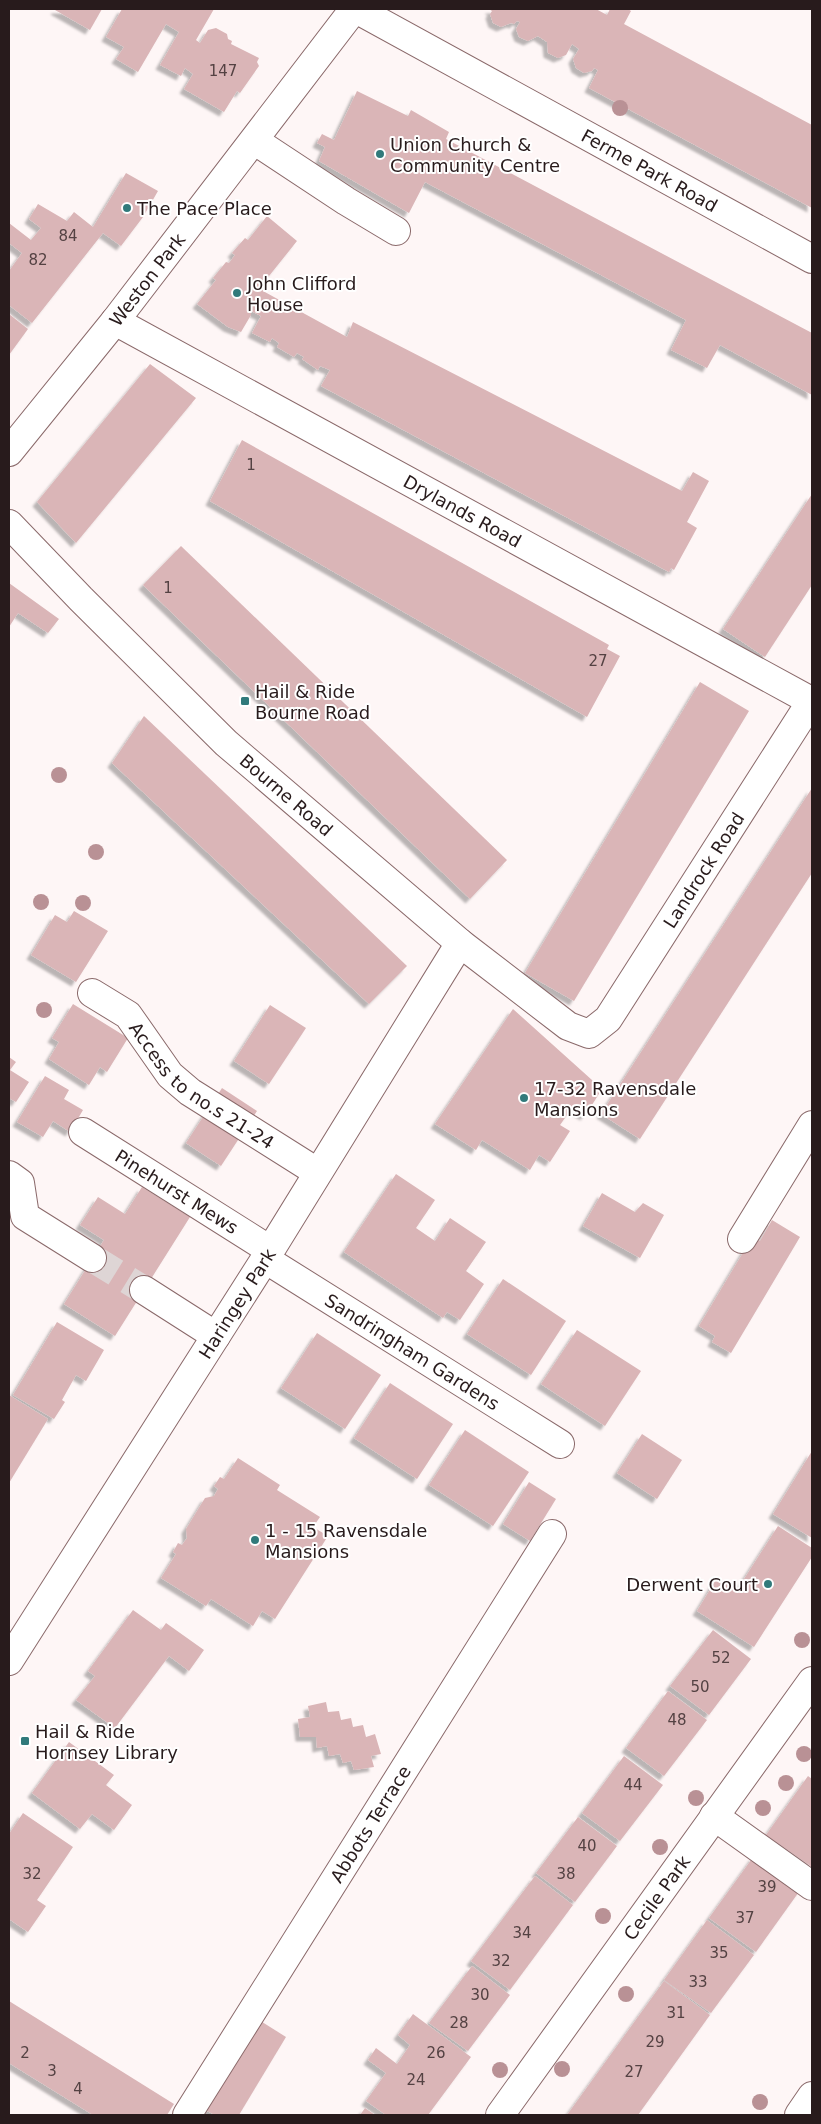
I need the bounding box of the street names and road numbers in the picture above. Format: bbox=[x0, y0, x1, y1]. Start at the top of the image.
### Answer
street label: Ferme Park Road bbox=[578, 124, 721, 216]
street label: Weston Park bbox=[105, 228, 189, 330]
street label: Drylands Road bbox=[400, 470, 525, 551]
street label: Bourne Road bbox=[236, 749, 337, 840]
street label: Landrock Road bbox=[659, 808, 748, 932]
street label: Access to no.s 21-24 bbox=[125, 1018, 278, 1153]
street label: Pinehurst Mews bbox=[112, 1145, 242, 1238]
street label: Haringey Park bbox=[194, 1244, 280, 1362]
street label: Sandringham Gardens bbox=[321, 1289, 503, 1414]
street label: Abbots Terrace bbox=[325, 1761, 415, 1886]
street label: Cecile Park bbox=[619, 1850, 694, 1944]

